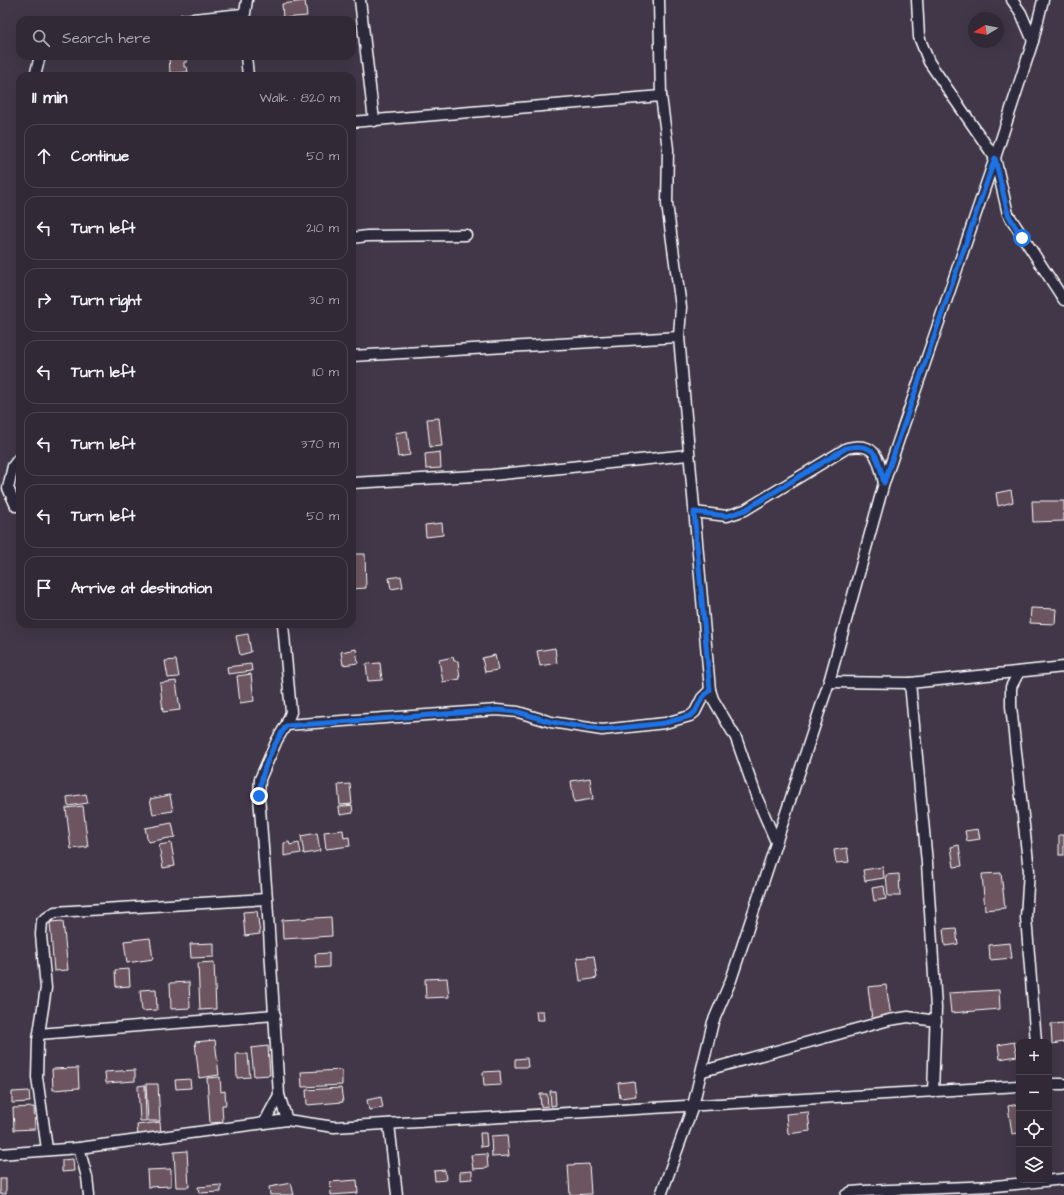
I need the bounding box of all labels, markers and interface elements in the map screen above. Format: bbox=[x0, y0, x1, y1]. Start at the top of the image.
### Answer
north arrow bbox=[968, 12, 1004, 48]
search box bbox=[16, 16, 356, 60]
icon: search bbox=[30, 27, 52, 49]
text: Search here bbox=[62, 28, 151, 49]
text: 11 min bbox=[32, 86, 67, 110]
text: Walk · 820 m bbox=[259, 89, 340, 107]
icon: ahead bbox=[33, 145, 55, 167]
text: Continue bbox=[71, 146, 129, 167]
text: 50 m bbox=[306, 147, 339, 165]
icon: left bbox=[33, 217, 55, 239]
text: Turn left bbox=[71, 218, 135, 239]
text: 210 m bbox=[306, 219, 339, 237]
route start bbox=[1013, 229, 1031, 247]
icon: right bbox=[33, 289, 55, 311]
text: Turn right bbox=[71, 290, 142, 311]
text: 30 m bbox=[309, 291, 339, 309]
icon: left bbox=[33, 361, 55, 383]
text: Turn left bbox=[71, 362, 135, 383]
text: 110 m bbox=[312, 363, 339, 381]
icon: left bbox=[33, 433, 55, 455]
text: Turn left bbox=[71, 434, 135, 455]
text: 370 m bbox=[301, 435, 339, 453]
icon: left bbox=[33, 505, 55, 527]
text: Turn left bbox=[71, 506, 135, 527]
text: 50 m bbox=[306, 507, 339, 525]
icon: arrive bbox=[33, 577, 55, 599]
text: Arrive at destination bbox=[71, 578, 212, 599]
route end bbox=[250, 787, 268, 805]
map controls bbox=[1016, 1039, 1052, 1183]
button: + bbox=[1016, 1039, 1052, 1075]
button: − bbox=[1016, 1075, 1052, 1111]
button: locate bbox=[1016, 1111, 1052, 1147]
button: layers bbox=[1016, 1147, 1052, 1183]

